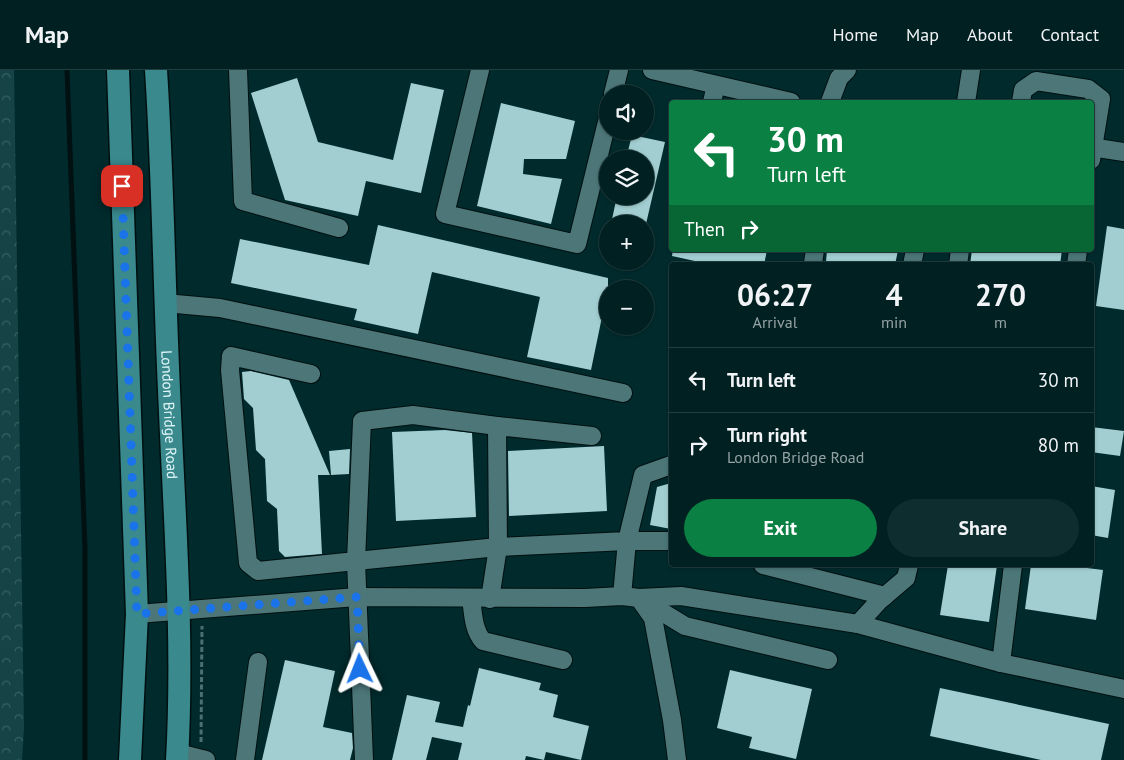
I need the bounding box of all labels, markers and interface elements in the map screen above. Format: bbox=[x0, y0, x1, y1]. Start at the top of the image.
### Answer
text: Map bbox=[25, 19, 69, 50]
text: Home bbox=[832, 23, 878, 46]
text: Map bbox=[906, 23, 939, 46]
text: About bbox=[967, 23, 1013, 46]
text: Contact bbox=[1041, 23, 1099, 46]
map controls bbox=[599, 85, 654, 335]
button: sound bbox=[599, 85, 654, 140]
text: 30 m bbox=[767, 116, 844, 162]
icon: left bbox=[684, 120, 749, 185]
button: layers bbox=[599, 150, 654, 205]
text: Turn left bbox=[767, 160, 846, 188]
pin bbox=[101, 165, 143, 207]
icon: arrive bbox=[108, 172, 136, 200]
button: + bbox=[599, 215, 654, 270]
icon: right bbox=[735, 215, 763, 243]
text: Then bbox=[684, 217, 725, 241]
text: 06:27 bbox=[737, 275, 813, 314]
text: 4 bbox=[886, 275, 903, 314]
text: 270 bbox=[975, 275, 1026, 314]
button: − bbox=[599, 280, 654, 335]
text: Arrival bbox=[753, 312, 797, 332]
text: min bbox=[881, 312, 907, 332]
text: m bbox=[994, 312, 1007, 332]
street label: London Bridge Road bbox=[158, 350, 183, 480]
icon: left bbox=[684, 366, 712, 394]
text: Turn left bbox=[727, 368, 796, 392]
text: 30 m bbox=[1038, 368, 1079, 392]
text: Turn right bbox=[727, 423, 807, 447]
icon: right bbox=[684, 431, 712, 459]
text: 80 m bbox=[1038, 433, 1079, 457]
text: London Bridge Road bbox=[727, 447, 864, 467]
button: Exit bbox=[684, 499, 877, 557]
button: Share bbox=[887, 499, 1079, 557]
position arrow bbox=[333, 642, 385, 694]

